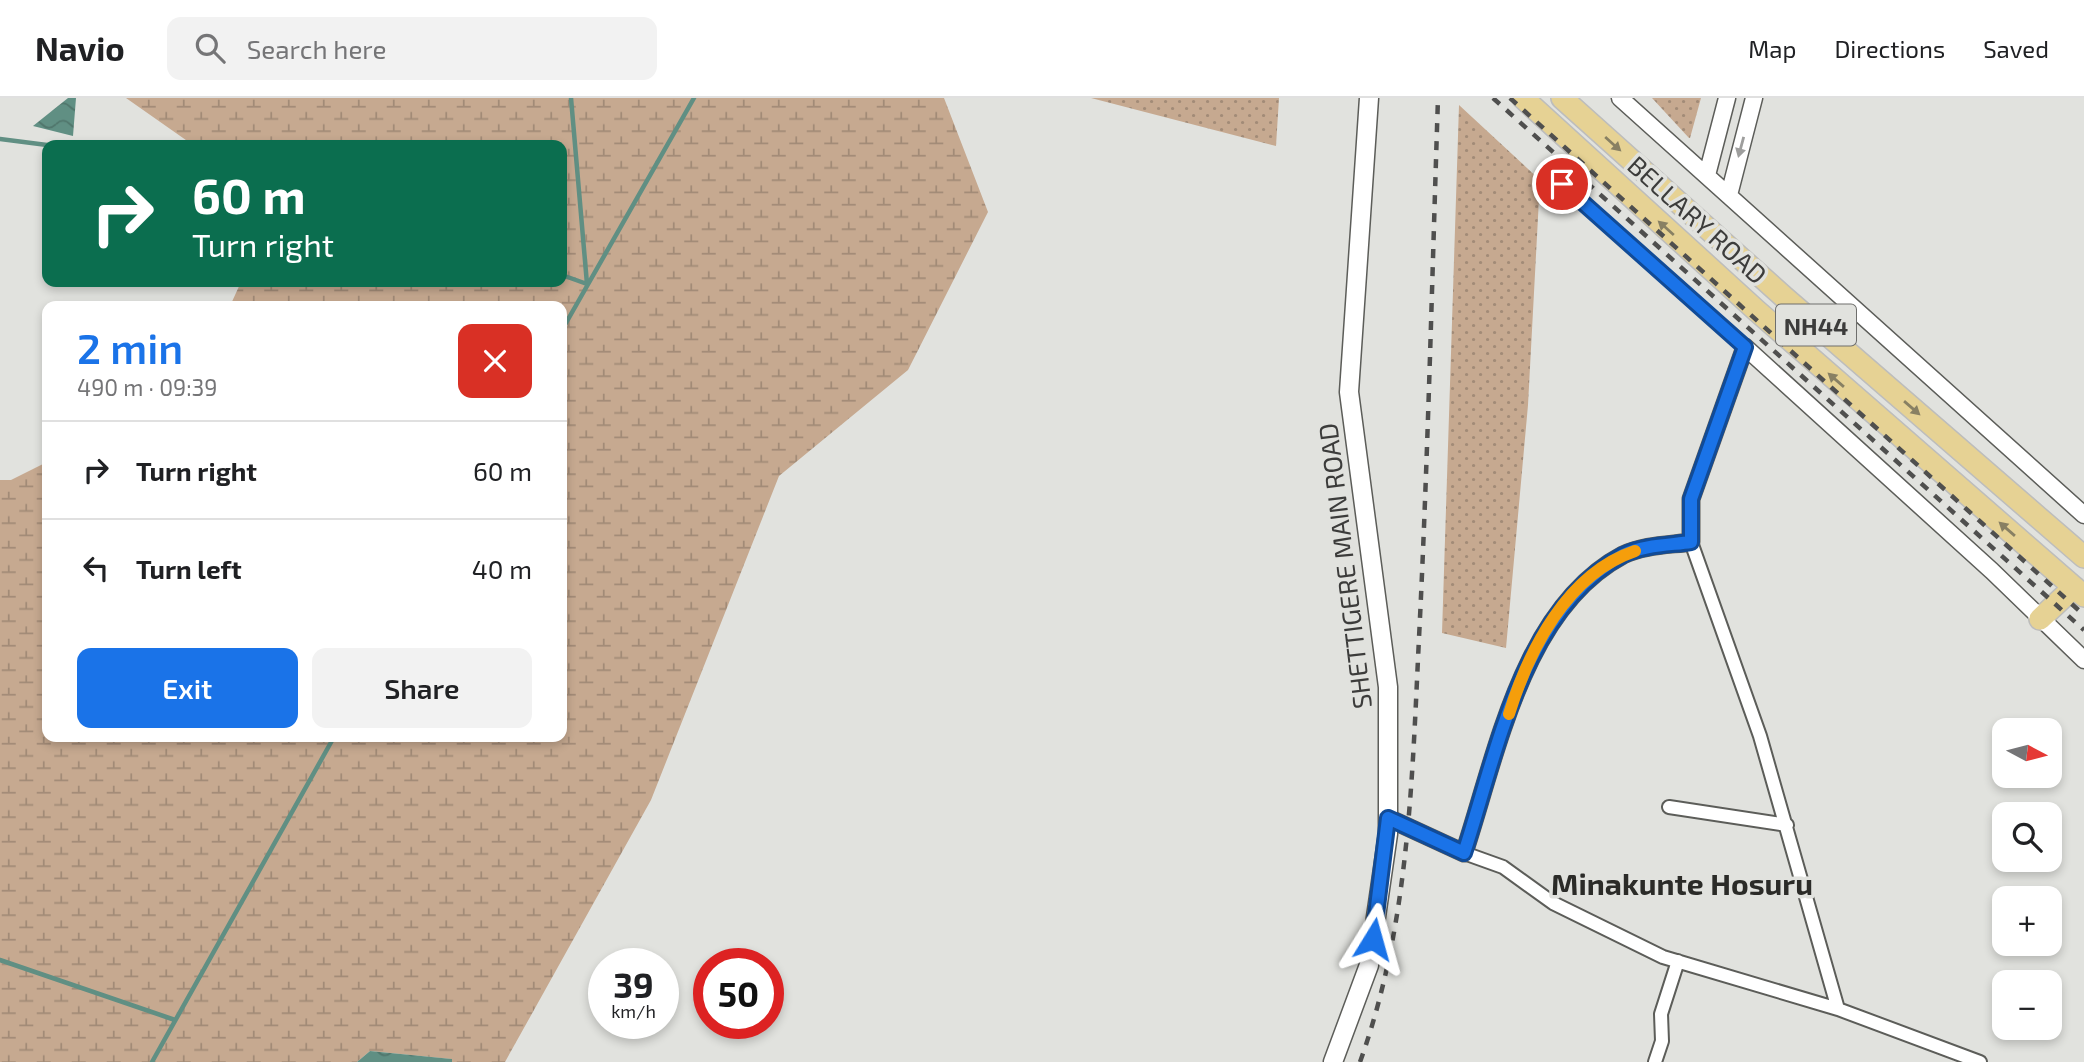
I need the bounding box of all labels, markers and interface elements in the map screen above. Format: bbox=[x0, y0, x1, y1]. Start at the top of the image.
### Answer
search box bbox=[167, 17, 657, 80]
text: Navio bbox=[35, 28, 125, 68]
icon: search bbox=[191, 29, 229, 67]
text: Search here bbox=[247, 33, 386, 64]
text: Map bbox=[1748, 34, 1796, 63]
text: Directions bbox=[1834, 34, 1945, 63]
text: Saved bbox=[1983, 34, 2049, 63]
one-way arrow bbox=[1604, 136, 1622, 152]
one-way arrow bbox=[1735, 136, 1746, 158]
street label: BELLARY ROAD bbox=[1622, 149, 1774, 289]
pin bbox=[1532, 154, 1592, 214]
text: 60 m bbox=[192, 165, 306, 224]
icon: arrive bbox=[1543, 165, 1581, 203]
icon: right bbox=[77, 168, 168, 259]
one-way arrow bbox=[1658, 221, 1675, 236]
text: Turn right bbox=[192, 225, 334, 263]
road number: NH44 bbox=[1776, 305, 1856, 346]
text: 2 min bbox=[77, 322, 183, 372]
button: close bbox=[458, 324, 532, 398]
one-way arrow bbox=[1827, 372, 1845, 388]
text: 490 m · 09:39 bbox=[77, 373, 218, 401]
one-way arrow bbox=[1903, 400, 1921, 416]
street label: SHETTIGERE MAIN ROAD bbox=[1311, 421, 1377, 711]
icon: right bbox=[77, 451, 115, 489]
text: Turn right bbox=[136, 455, 257, 486]
text: 60 m bbox=[473, 455, 532, 486]
one-way arrow bbox=[1999, 522, 2016, 537]
icon: left bbox=[77, 549, 115, 587]
text: Turn left bbox=[136, 553, 242, 584]
text: 40 m bbox=[472, 553, 532, 584]
button: Exit bbox=[77, 648, 298, 728]
button: Share bbox=[312, 648, 532, 728]
north arrow bbox=[1992, 718, 2062, 788]
map controls bbox=[1992, 718, 2062, 1040]
button: search bbox=[1992, 802, 2062, 872]
district label: Minakunte Hosuru bbox=[1551, 865, 1813, 901]
button: + bbox=[1992, 886, 2062, 956]
position arrow bbox=[1336, 902, 1410, 976]
speed limit sign: 50 bbox=[693, 948, 784, 1039]
text: 39 bbox=[613, 963, 654, 1005]
button: − bbox=[1992, 970, 2062, 1040]
text: km/h bbox=[611, 1000, 656, 1022]

